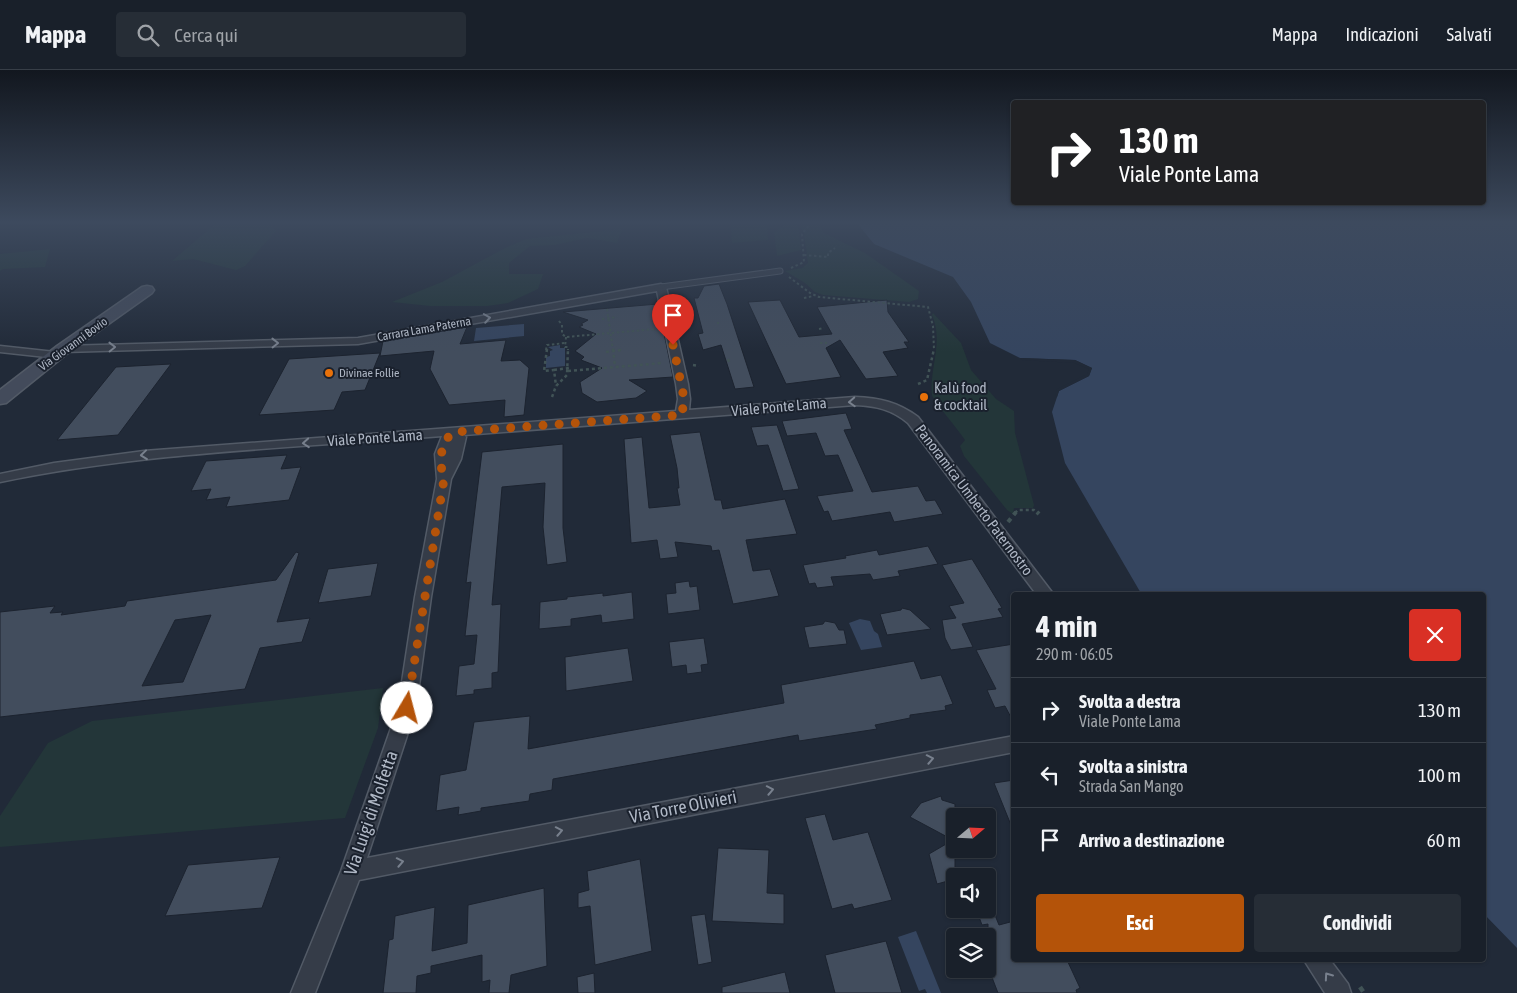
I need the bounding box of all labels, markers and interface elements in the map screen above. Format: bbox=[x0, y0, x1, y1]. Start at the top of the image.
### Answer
search box bbox=[116, 12, 466, 57]
text: Mappa bbox=[25, 21, 86, 48]
icon: search bbox=[134, 21, 162, 49]
text: Cerca qui bbox=[174, 24, 238, 46]
text: Mappa bbox=[1272, 24, 1318, 45]
text: Indicazioni bbox=[1346, 24, 1419, 45]
text: Salvati bbox=[1447, 24, 1492, 45]
icon: right bbox=[1036, 120, 1101, 185]
text: 130 m bbox=[1119, 120, 1198, 160]
text: Viale Ponte Lama bbox=[1119, 161, 1259, 187]
pin bbox=[652, 294, 694, 345]
icon: arrive bbox=[659, 301, 687, 329]
one-way arrow bbox=[483, 313, 492, 323]
street label: Via Giovanni Bovio bbox=[36, 314, 110, 374]
street label: Carrara Lama Paterna bbox=[376, 314, 472, 344]
one-way arrow bbox=[271, 338, 279, 349]
one-way arrow bbox=[108, 342, 116, 353]
place label: Divinae Follie bbox=[339, 366, 399, 380]
marker: Divinae Follie bbox=[323, 367, 335, 379]
place label: Kalù food & cocktail bbox=[934, 379, 987, 413]
marker: Kalù food & cocktail bbox=[918, 391, 930, 403]
street label: Viale Ponte Lama bbox=[731, 394, 827, 419]
one-way arrow bbox=[848, 396, 856, 407]
street label: Panoramica Umberto Paternostro bbox=[912, 421, 1037, 578]
street label: Viale Ponte Lama bbox=[327, 426, 423, 449]
one-way arrow bbox=[302, 437, 310, 448]
one-way arrow bbox=[140, 449, 148, 460]
text: 4 min bbox=[1036, 609, 1097, 643]
button: close bbox=[1409, 609, 1461, 661]
text: 290 m · 06:05 bbox=[1036, 645, 1113, 663]
position arrow bbox=[380, 681, 432, 733]
text: Svolta a destra bbox=[1079, 690, 1181, 712]
icon: right bbox=[1036, 696, 1064, 724]
text: 130 m bbox=[1418, 699, 1461, 721]
text: Viale Ponte Lama bbox=[1079, 712, 1181, 730]
street label: Via Luigi di Molfetta bbox=[339, 748, 402, 878]
one-way arrow bbox=[926, 755, 934, 765]
text: Svolta a sinistra bbox=[1079, 755, 1188, 777]
icon: left bbox=[1036, 761, 1064, 789]
text: 100 m bbox=[1418, 764, 1461, 786]
text: Strada San Mango bbox=[1079, 777, 1184, 795]
street label: Via Torre Olivieri bbox=[627, 786, 738, 827]
one-way arrow bbox=[766, 786, 775, 796]
north arrow bbox=[946, 808, 996, 858]
map controls bbox=[946, 808, 996, 978]
one-way arrow bbox=[555, 826, 564, 837]
icon: arrive bbox=[1036, 826, 1064, 854]
text: Arrivo a destinazione bbox=[1079, 829, 1225, 851]
text: 60 m bbox=[1427, 829, 1461, 851]
one-way arrow bbox=[395, 857, 404, 868]
button: sound bbox=[946, 868, 996, 918]
button: Esci bbox=[1036, 894, 1244, 952]
button: Condividi bbox=[1254, 894, 1461, 952]
button: layers bbox=[946, 928, 996, 978]
one-way arrow bbox=[1325, 973, 1334, 982]

